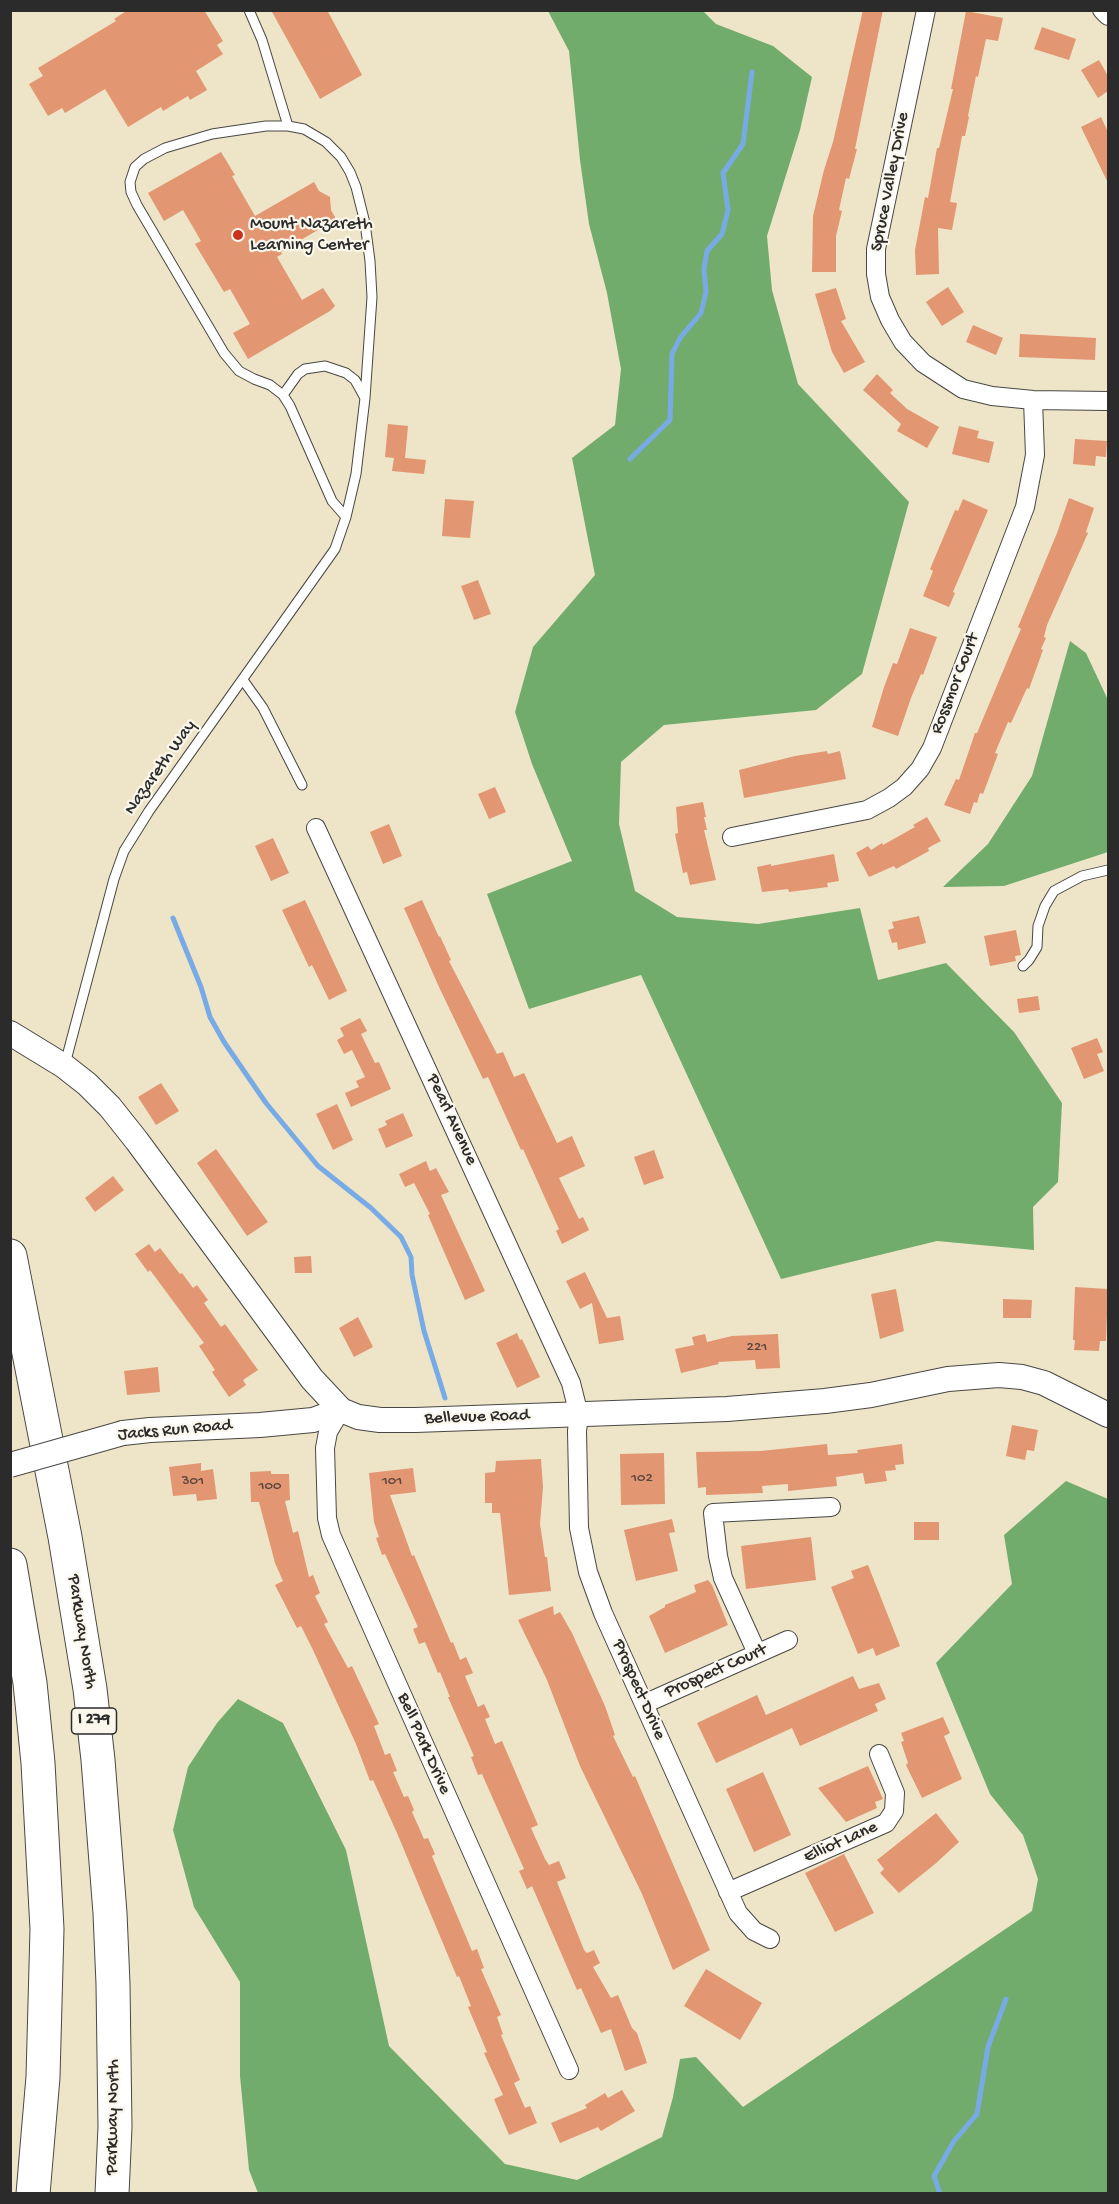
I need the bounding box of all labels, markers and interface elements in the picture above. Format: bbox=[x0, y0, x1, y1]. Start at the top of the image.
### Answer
street label: Spruce Valley Drive bbox=[867, 111, 915, 253]
place label: Mount Nazareth Learning Center bbox=[250, 214, 373, 256]
marker: Mount Nazareth Learning Center bbox=[231, 228, 245, 242]
street label: Rossmor Court bbox=[927, 631, 985, 737]
street label: Nazareth Way bbox=[120, 716, 202, 820]
street label: Pearl Avenue bbox=[421, 1071, 481, 1169]
house number: 221 bbox=[747, 1339, 767, 1357]
street label: Bellevue Road bbox=[424, 1405, 530, 1431]
street label: Jacks Run Road bbox=[117, 1415, 233, 1447]
house number: 102 bbox=[631, 1470, 653, 1488]
house number: 301 bbox=[182, 1473, 204, 1491]
house number: 101 bbox=[382, 1473, 402, 1491]
house number: 100 bbox=[258, 1478, 282, 1496]
street label: Parkway North bbox=[61, 1573, 101, 1691]
street label: Prospect Drive bbox=[606, 1637, 670, 1743]
street label: Prospect Court bbox=[662, 1640, 770, 1704]
street label: Bell Park Drive bbox=[391, 1690, 455, 1798]
road number: I 279 bbox=[72, 1708, 116, 1734]
street label: Elliot Lane bbox=[801, 1817, 881, 1869]
street label: Parkway North bbox=[102, 2059, 126, 2175]

